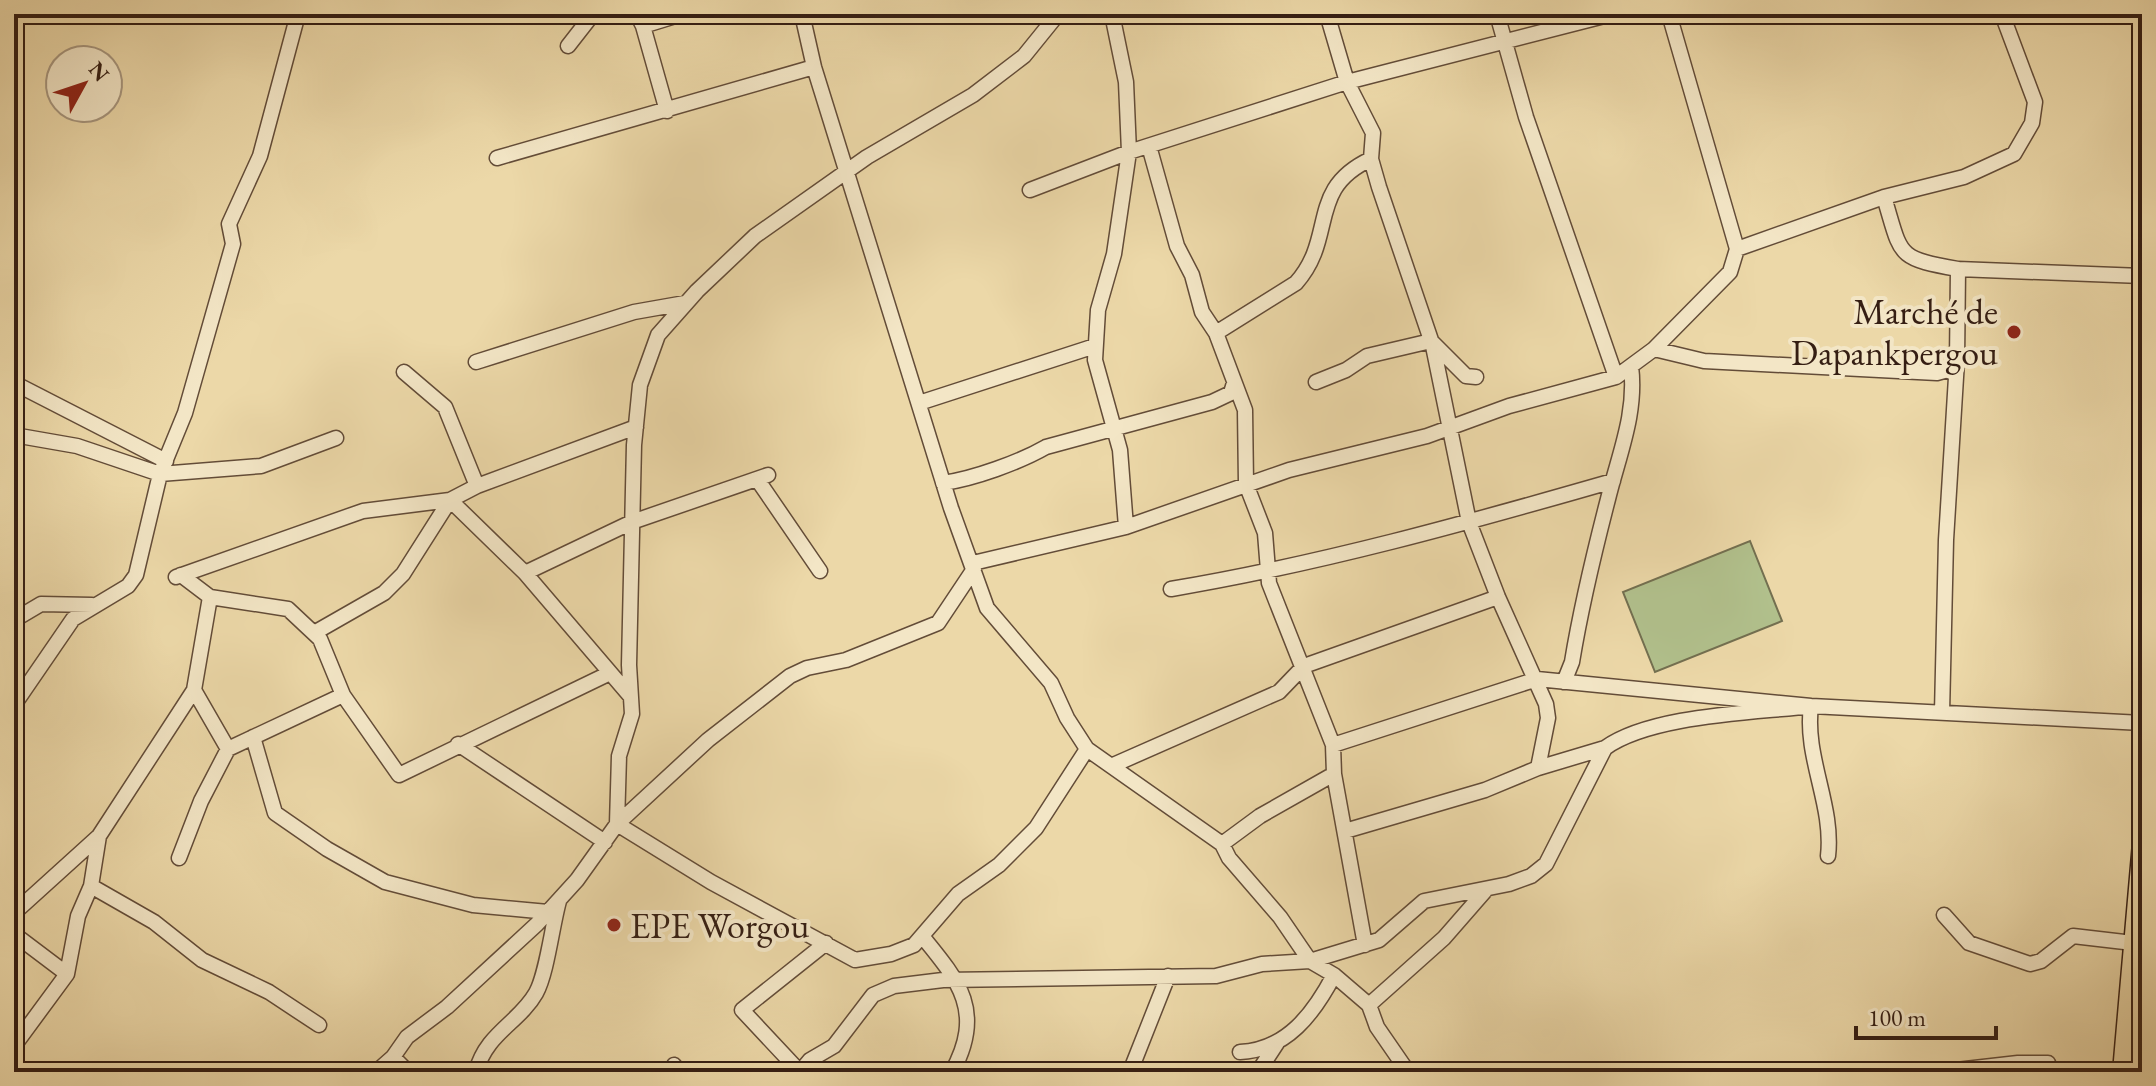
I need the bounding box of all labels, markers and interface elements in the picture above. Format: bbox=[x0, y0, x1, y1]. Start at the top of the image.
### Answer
north arrow bbox=[44, 44, 124, 124]
text: N bbox=[82, 55, 116, 88]
place label: Marché de Dapankpergou bbox=[1791, 288, 1998, 376]
marker: Marché de Dapankpergou bbox=[2005, 323, 2023, 341]
place label: EPE Worgou bbox=[630, 902, 809, 949]
marker: EPE Worgou bbox=[605, 916, 623, 934]
scale bar bbox=[1856, 990, 1996, 1040]
text: 100 m bbox=[1868, 1002, 1926, 1033]

